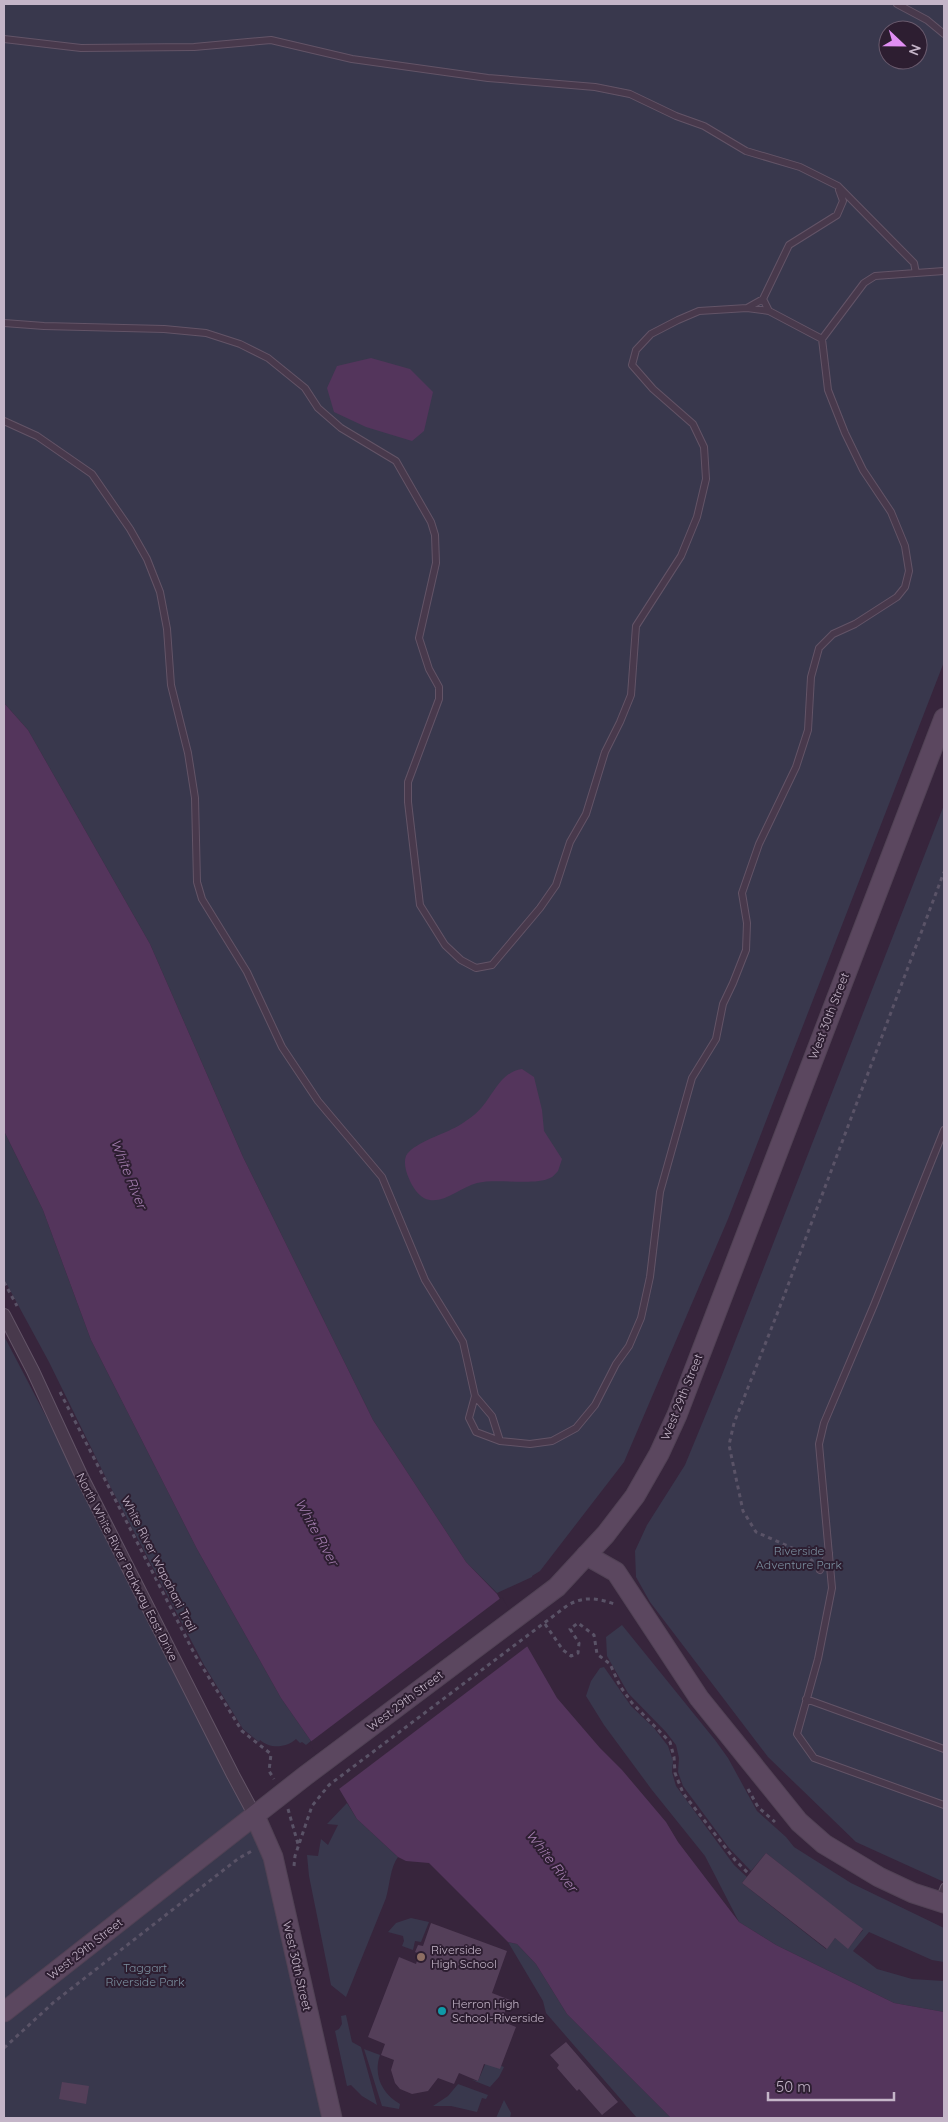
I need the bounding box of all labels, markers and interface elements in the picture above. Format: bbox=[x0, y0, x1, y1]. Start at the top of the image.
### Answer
north arrow bbox=[878, 20, 928, 70]
text: N bbox=[905, 42, 925, 58]
street label: West 30th Street bbox=[805, 970, 852, 1061]
water label: White River bbox=[107, 1136, 152, 1213]
street label: West 29th Street bbox=[657, 1352, 706, 1442]
street label: North White River Parkway East Drive bbox=[73, 1470, 182, 1664]
street label: White River Wapahani Trail bbox=[119, 1493, 200, 1634]
water label: White River bbox=[291, 1495, 344, 1570]
park label: Riverside Adventure Park bbox=[756, 1543, 842, 1572]
street label: West 29th Street bbox=[364, 1667, 446, 1734]
water label: White River bbox=[522, 1826, 583, 1897]
street label: West 29th Street bbox=[44, 1915, 125, 1983]
street label: West 30th Street bbox=[280, 1920, 315, 2012]
place label: Riverside High School bbox=[431, 1942, 497, 1971]
marker: Riverside High School bbox=[415, 1951, 427, 1963]
park label: Taggart Riverside Park bbox=[105, 1960, 185, 1989]
place label: Herron High School-Riverside bbox=[452, 1996, 544, 2025]
marker: Herron High School-Riverside bbox=[436, 2005, 448, 2017]
scale bar bbox=[768, 2070, 894, 2102]
text: 50 m bbox=[776, 2077, 811, 2096]

